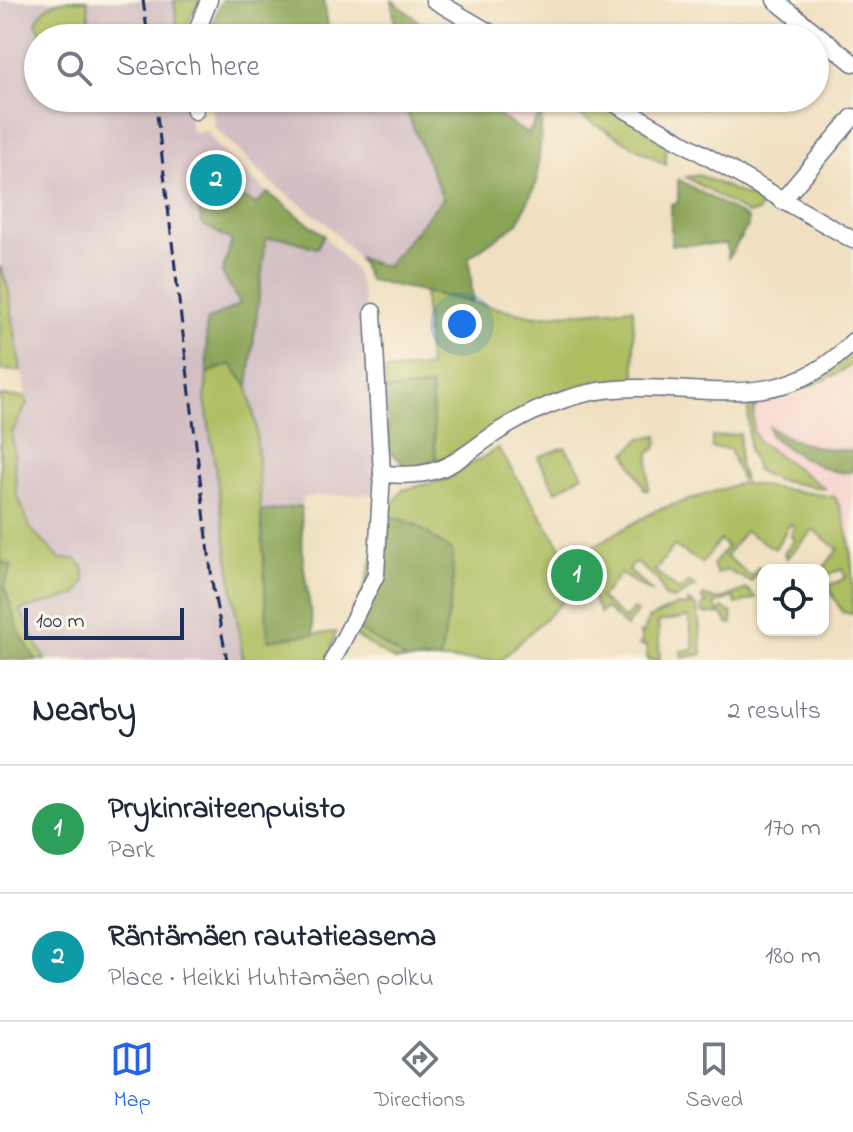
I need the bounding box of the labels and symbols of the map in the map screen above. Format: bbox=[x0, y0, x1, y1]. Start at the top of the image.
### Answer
pin: 2 bbox=[190, 150, 242, 210]
your location bbox=[442, 304, 482, 344]
pin: 1 bbox=[551, 545, 603, 605]
scale bar bbox=[24, 604, 184, 640]

